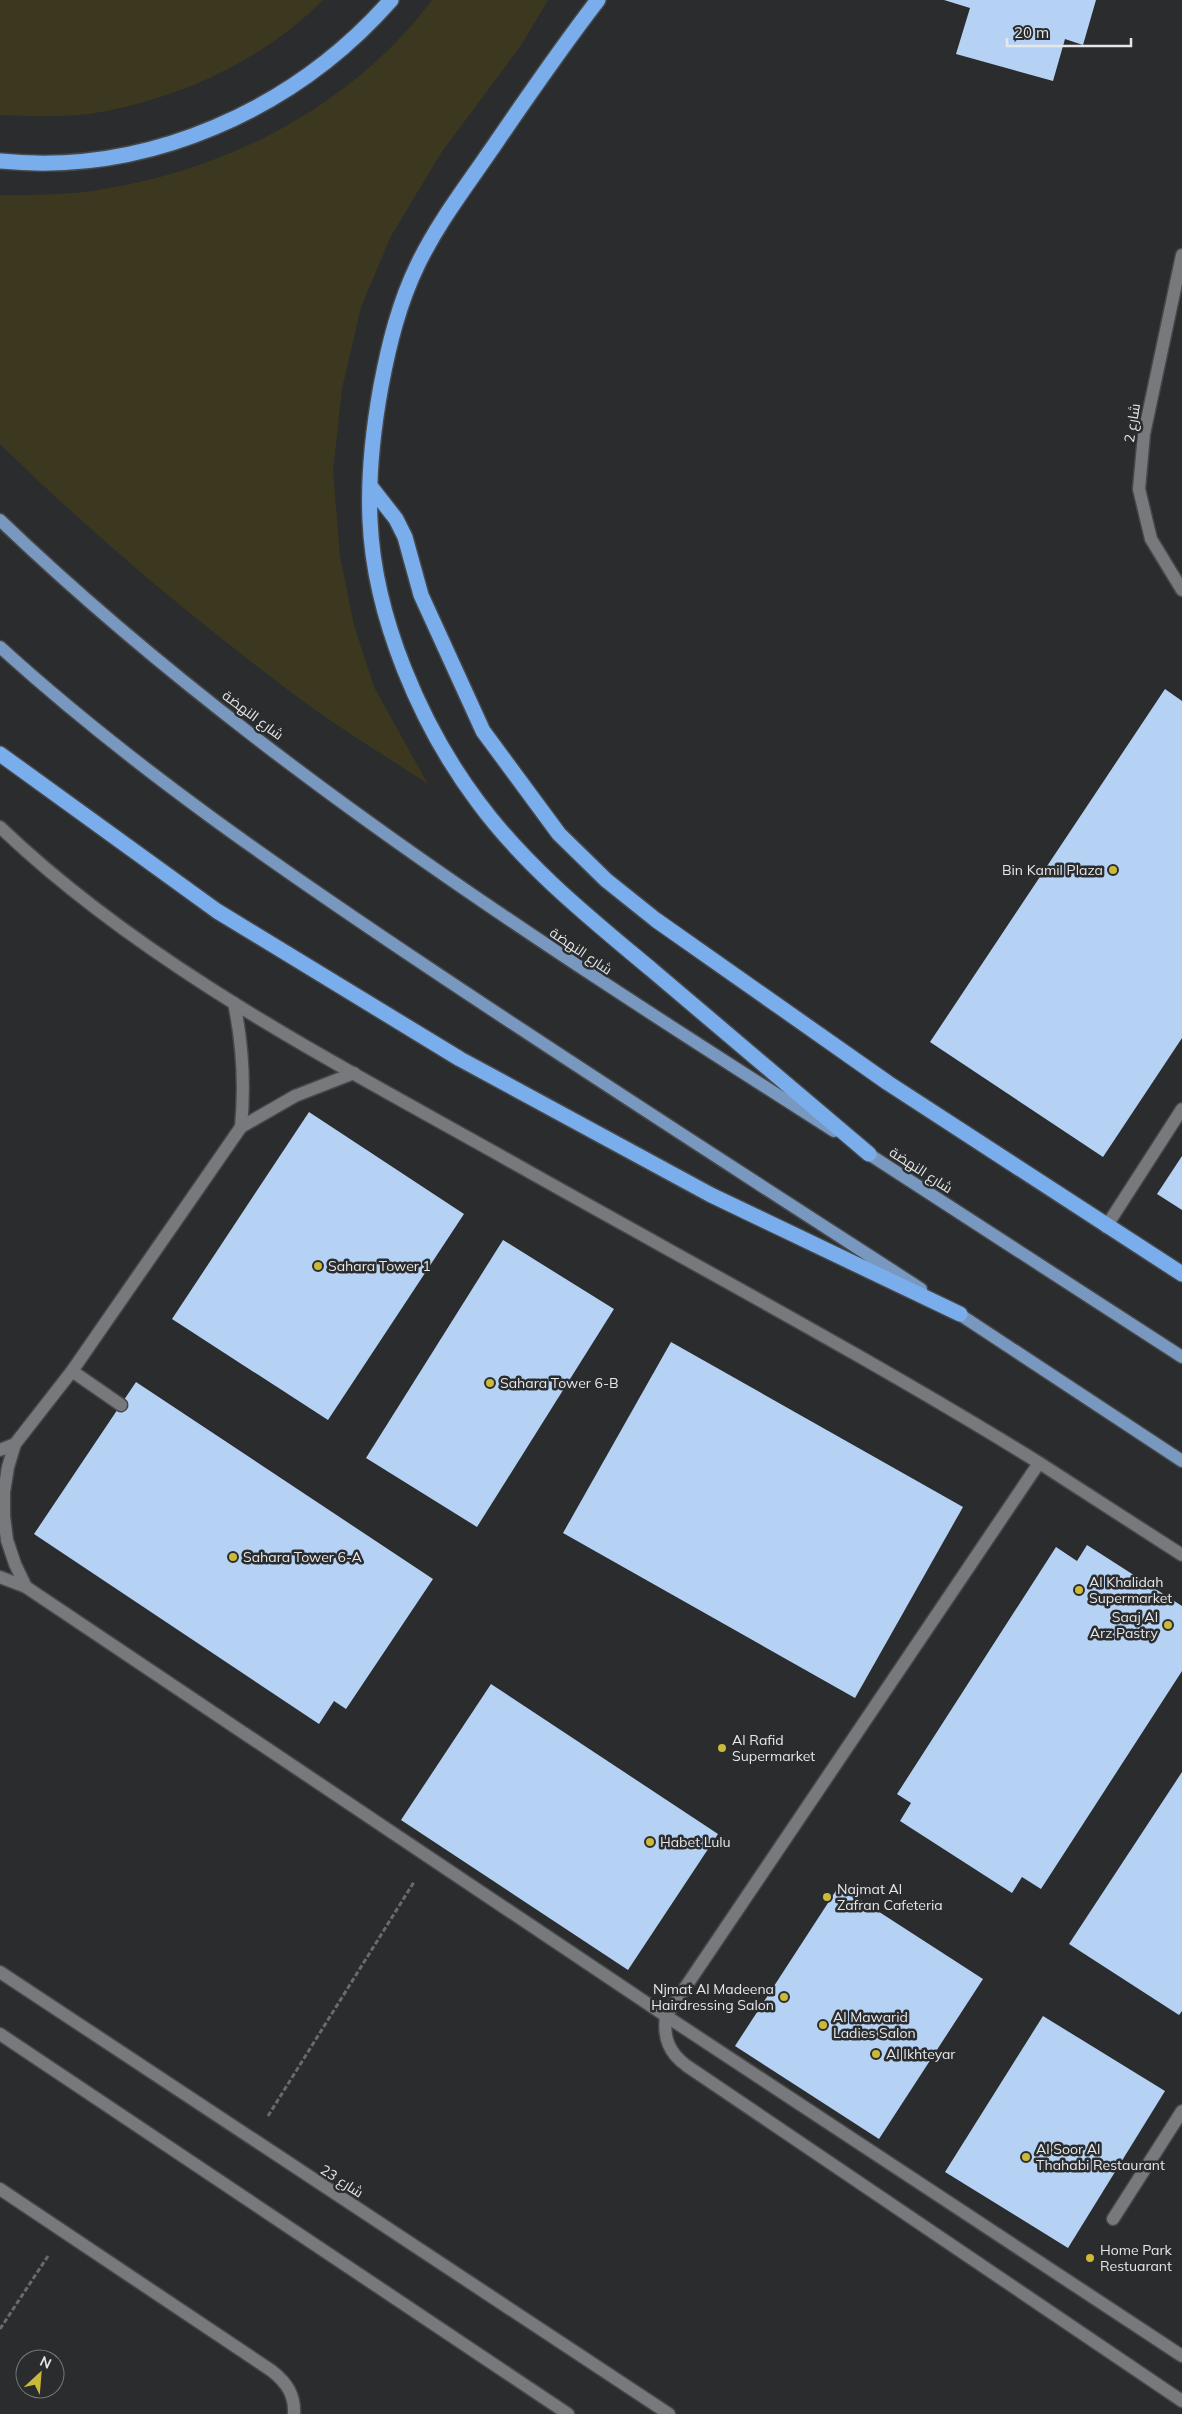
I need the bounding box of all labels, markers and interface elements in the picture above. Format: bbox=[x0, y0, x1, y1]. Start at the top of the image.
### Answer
scale bar bbox=[1007, 15, 1131, 47]
text: 20 m bbox=[1014, 23, 1049, 42]
street label: شارع 2 bbox=[1120, 402, 1144, 444]
street label: شارع النهضة bbox=[219, 686, 287, 744]
place label: Bin Kamil Plaza bbox=[1002, 861, 1103, 879]
marker: Bin Kamil Plaza bbox=[1107, 864, 1119, 876]
street label: شارع النهضة bbox=[546, 923, 616, 979]
street label: شارع النهضة bbox=[886, 1143, 956, 1197]
place label: Sahara Tower 1 bbox=[328, 1257, 431, 1275]
marker: Sahara Tower 1 bbox=[312, 1260, 324, 1272]
place label: Sahara Tower 6-B bbox=[500, 1374, 618, 1392]
marker: Sahara Tower 6-B bbox=[484, 1377, 496, 1389]
place label: Sahara Tower 6-A bbox=[243, 1548, 363, 1566]
marker: Sahara Tower 6-A bbox=[227, 1551, 239, 1563]
place label: Al Khalidah Supermarket bbox=[1089, 1573, 1172, 1607]
marker: Al Khalidah Supermarket bbox=[1073, 1584, 1085, 1596]
place label: Saaj Al Arz Pastry bbox=[1090, 1608, 1159, 1642]
marker: Saaj Al Arz Pastry bbox=[1162, 1619, 1174, 1631]
place label: Al Rafid Supermarket bbox=[732, 1731, 815, 1765]
marker: Al Rafid Supermarket bbox=[716, 1742, 728, 1754]
place label: Habet Lulu bbox=[660, 1833, 731, 1851]
marker: Habet Lulu bbox=[644, 1836, 656, 1848]
place label: Najmat Al Zafran Cafeteria bbox=[837, 1880, 943, 1914]
marker: Najmat Al Zafran Cafeteria bbox=[821, 1891, 833, 1903]
place label: Njmat Al Madeena Hairdressing Salon bbox=[651, 1980, 774, 2014]
marker: Njmat Al Madeena Hairdressing Salon bbox=[778, 1991, 790, 2003]
place label: Al Mawarid Ladies Salon bbox=[833, 2008, 916, 2042]
marker: Al Mawarid Ladies Salon bbox=[817, 2019, 829, 2031]
place label: Al Ikhteyar bbox=[886, 2045, 956, 2063]
marker: Al Ikhteyar bbox=[870, 2048, 882, 2060]
place label: Al Soor Al Thahabi Restaurant bbox=[1036, 2140, 1165, 2174]
marker: Al Soor Al Thahabi Restaurant bbox=[1020, 2151, 1032, 2163]
street label: شارع 23 bbox=[317, 2160, 367, 2202]
place label: Home Park Restuarant bbox=[1100, 2241, 1173, 2275]
marker: Home Park Restuarant bbox=[1084, 2252, 1096, 2264]
north arrow bbox=[15, 2349, 65, 2399]
text: N bbox=[37, 2352, 54, 2373]

